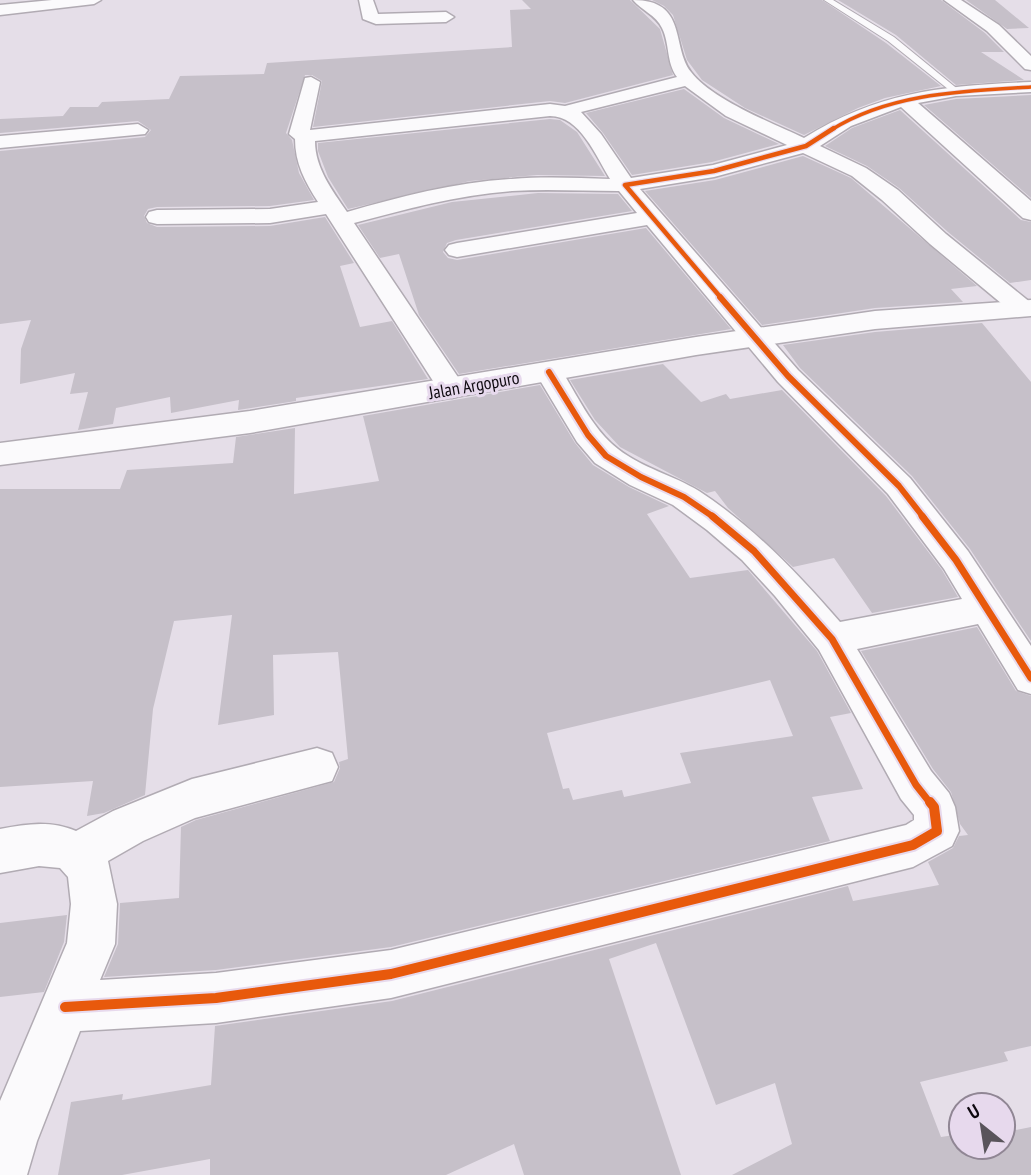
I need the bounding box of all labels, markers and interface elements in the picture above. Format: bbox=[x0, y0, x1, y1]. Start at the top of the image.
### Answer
street label: Jalan Argopuro bbox=[426, 366, 521, 404]
north arrow bbox=[947, 1091, 1017, 1161]
text: U bbox=[963, 1098, 984, 1124]

